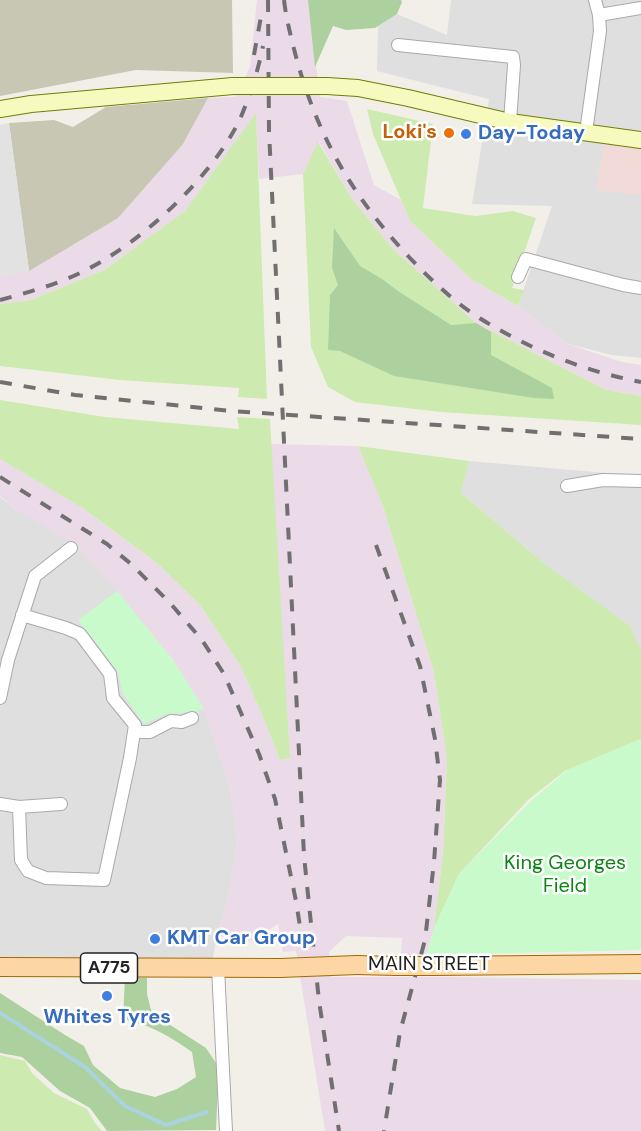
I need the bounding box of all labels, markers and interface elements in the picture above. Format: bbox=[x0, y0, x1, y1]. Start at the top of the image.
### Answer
place label: Loki's bbox=[382, 121, 437, 145]
place label: Day-Today bbox=[478, 122, 585, 146]
marker: Loki's bbox=[442, 126, 456, 140]
marker: Day-Today bbox=[459, 127, 473, 141]
park label: King Georges Field bbox=[504, 852, 626, 899]
place label: KMT Car Group bbox=[167, 927, 315, 951]
marker: KMT Car Group bbox=[148, 932, 162, 946]
road number: A775 bbox=[80, 953, 138, 983]
street label: MAIN STREET bbox=[368, 953, 490, 977]
marker: Whites Tyres bbox=[100, 989, 114, 1003]
place label: Whites Tyres bbox=[43, 1006, 171, 1030]

